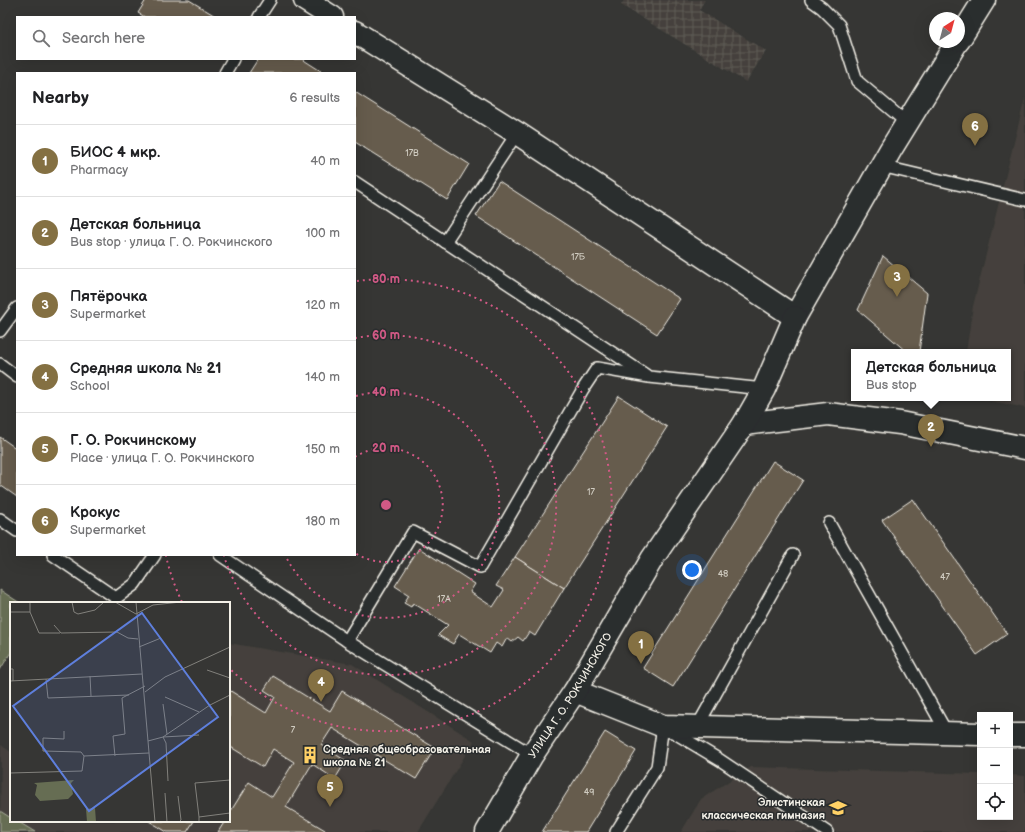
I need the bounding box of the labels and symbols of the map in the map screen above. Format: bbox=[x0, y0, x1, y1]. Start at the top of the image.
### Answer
north arrow bbox=[929, 12, 965, 48]
pin: 6 bbox=[962, 113, 988, 146]
house number: 17В bbox=[405, 148, 419, 159]
house number: 17Б bbox=[571, 252, 586, 263]
pin: 3 bbox=[884, 264, 910, 297]
text: 80 m bbox=[372, 272, 400, 287]
text: 60 m bbox=[372, 328, 400, 343]
text: 40 m bbox=[372, 385, 400, 400]
pin: 2 bbox=[918, 414, 944, 447]
text: 20 m bbox=[372, 441, 400, 456]
house number: 17 bbox=[587, 487, 596, 498]
centre of rings bbox=[379, 498, 393, 512]
your location bbox=[682, 560, 702, 580]
house number: 48 bbox=[718, 569, 728, 580]
house number: 47 bbox=[940, 572, 951, 583]
house number: 17А bbox=[437, 594, 451, 605]
inset map bbox=[10, 602, 230, 822]
street label: УЛИЦА Г. О. РОКЧИНСКОГО bbox=[526, 630, 615, 761]
pin: 1 bbox=[628, 631, 654, 664]
pin: 4 bbox=[308, 669, 334, 702]
house number: 7 bbox=[291, 725, 296, 736]
place label: Средняя общеобразовательная школа № 21 bbox=[323, 743, 491, 769]
building icon: Средняя общеобразовательная школа № 21 bbox=[300, 745, 320, 765]
pin: 5 bbox=[317, 774, 343, 807]
house number: 49 bbox=[584, 787, 594, 798]
place label: Элистинская классическая гимназия bbox=[702, 796, 825, 822]
school or university icon: Элистинская классическая гимназия bbox=[828, 798, 848, 818]

